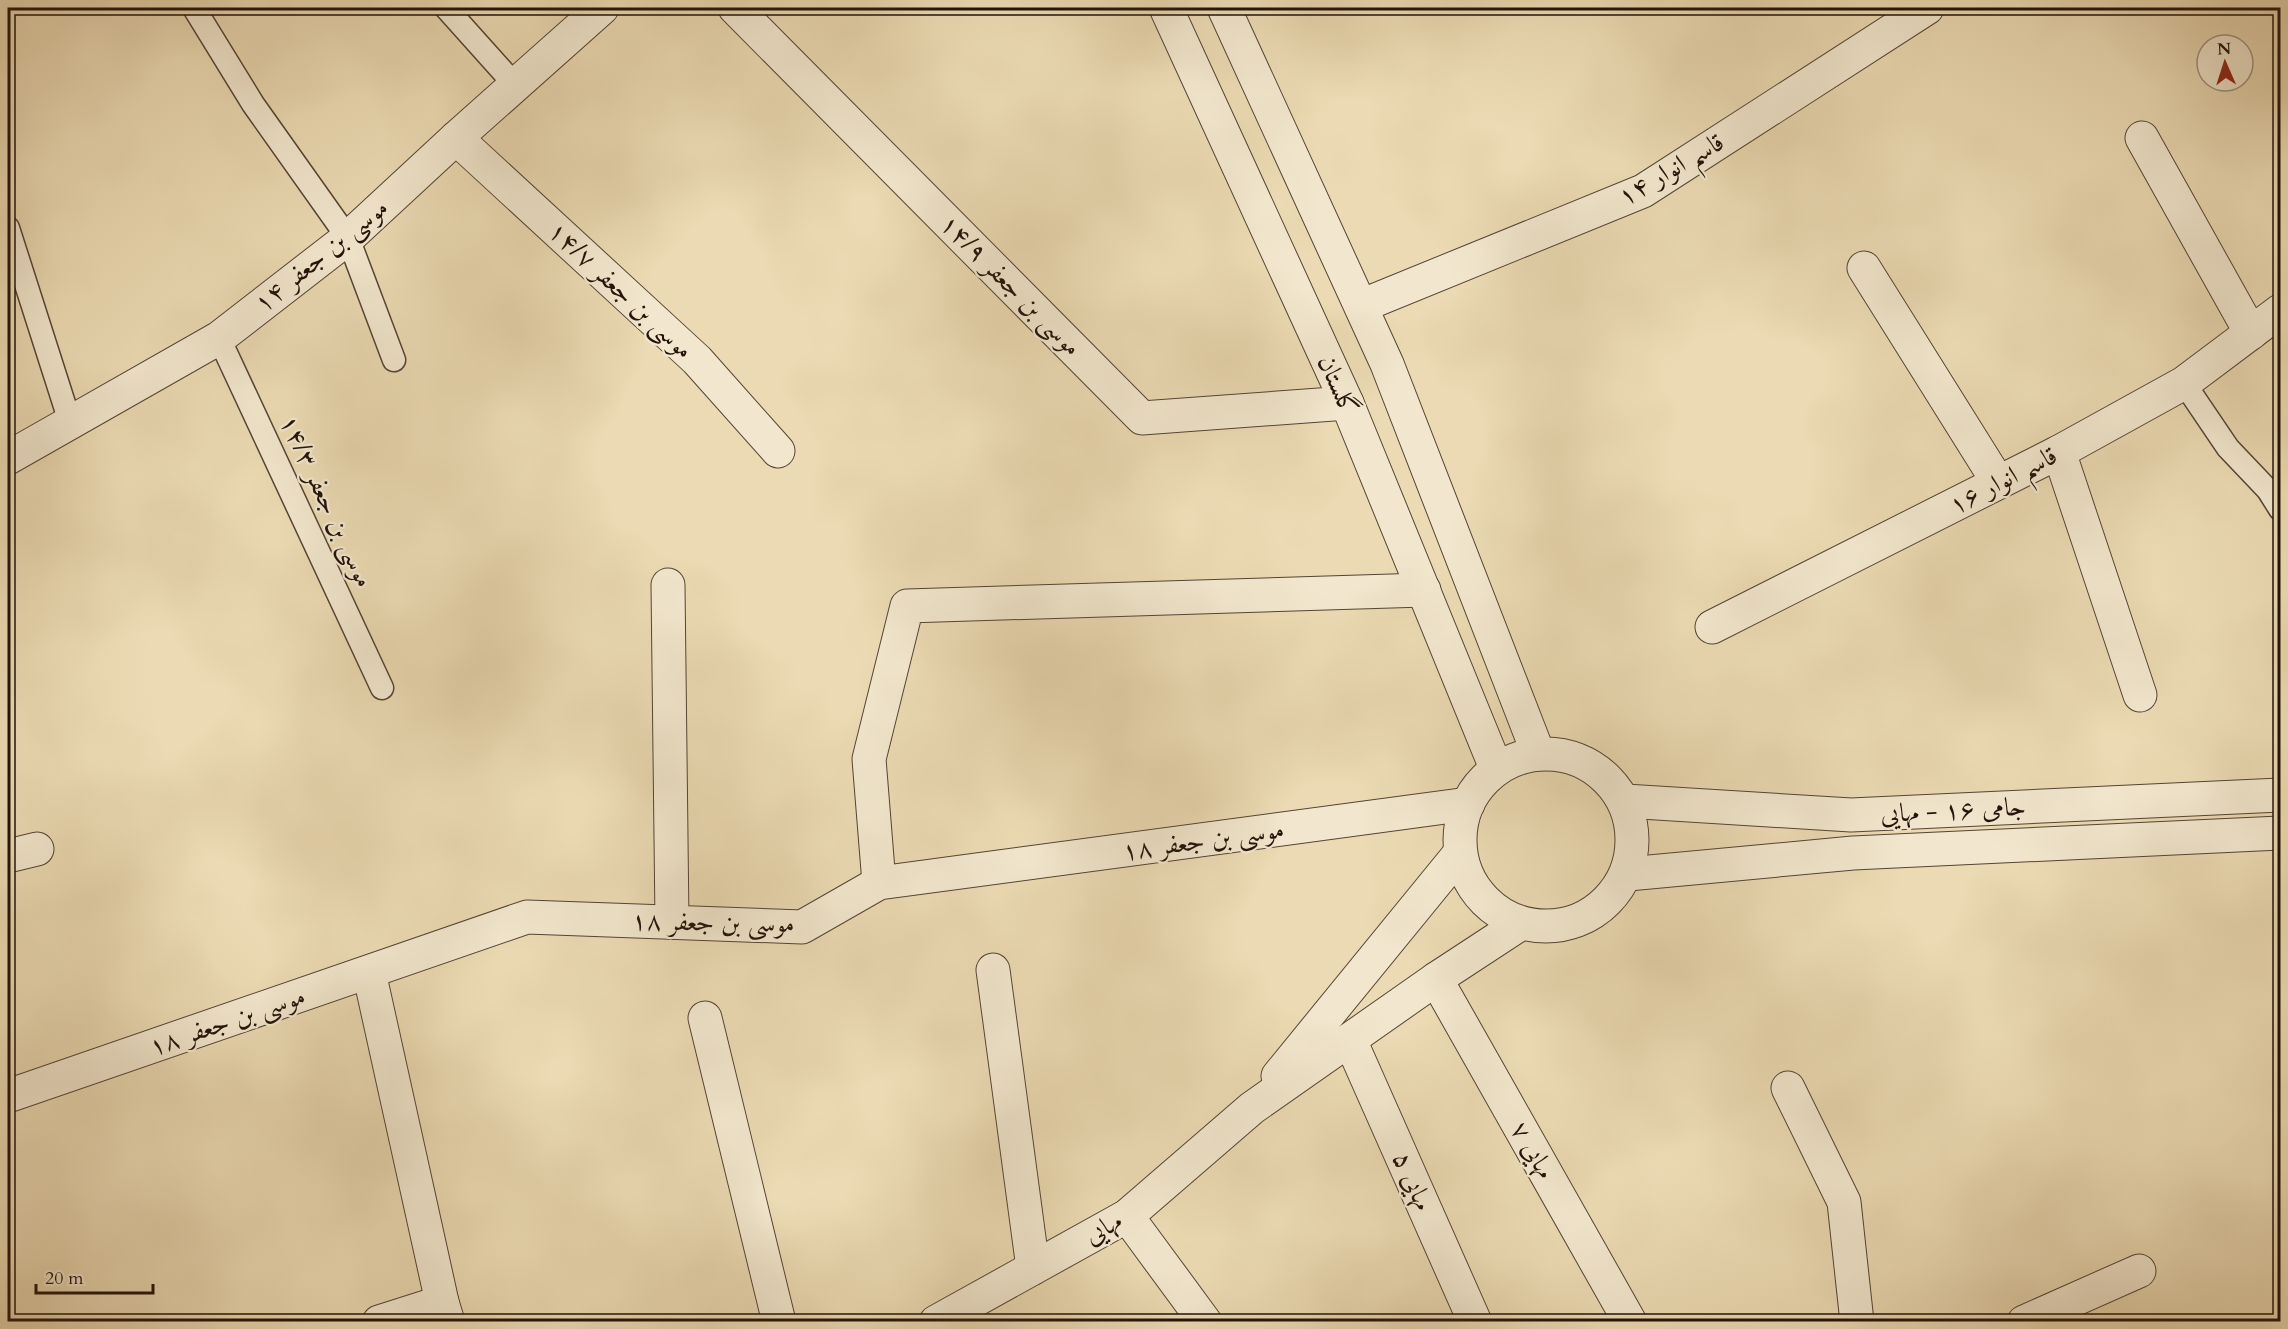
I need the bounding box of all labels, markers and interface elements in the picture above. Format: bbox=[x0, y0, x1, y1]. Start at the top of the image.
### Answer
north arrow bbox=[2195, 33, 2255, 93]
text: N bbox=[2217, 38, 2232, 60]
street label: قاسم انوار ۱۴ bbox=[1611, 125, 1735, 220]
street label: موسی بن جعفر ۱۴ bbox=[247, 190, 396, 321]
street label: موسی بن جعفر ۱۴/۹ bbox=[932, 207, 1089, 364]
street label: موسی بن جعفر ۱۴/۷ bbox=[540, 214, 701, 367]
street label: گلستان bbox=[1309, 349, 1367, 421]
street label: موسی بن جعفر ۱۴/۳ bbox=[271, 409, 382, 593]
street label: قاسم انوار ۱۶ bbox=[1943, 438, 2067, 529]
street label: جامی ۱۶ - مهایی bbox=[1879, 789, 2027, 831]
street label: موسی بن جعفر ۱۸ bbox=[1120, 811, 1286, 870]
street label: موسی بن جعفر ۱۸ bbox=[631, 903, 795, 942]
street label: موسی بن جعفر ۱۸ bbox=[144, 978, 310, 1065]
street label: مهایی ۷ bbox=[1503, 1115, 1563, 1185]
street label: مهایی ۵ bbox=[1385, 1146, 1441, 1216]
street label: مهایی bbox=[1077, 1203, 1129, 1253]
scale bar bbox=[36, 1257, 153, 1295]
text: 20 m bbox=[45, 1266, 84, 1291]

